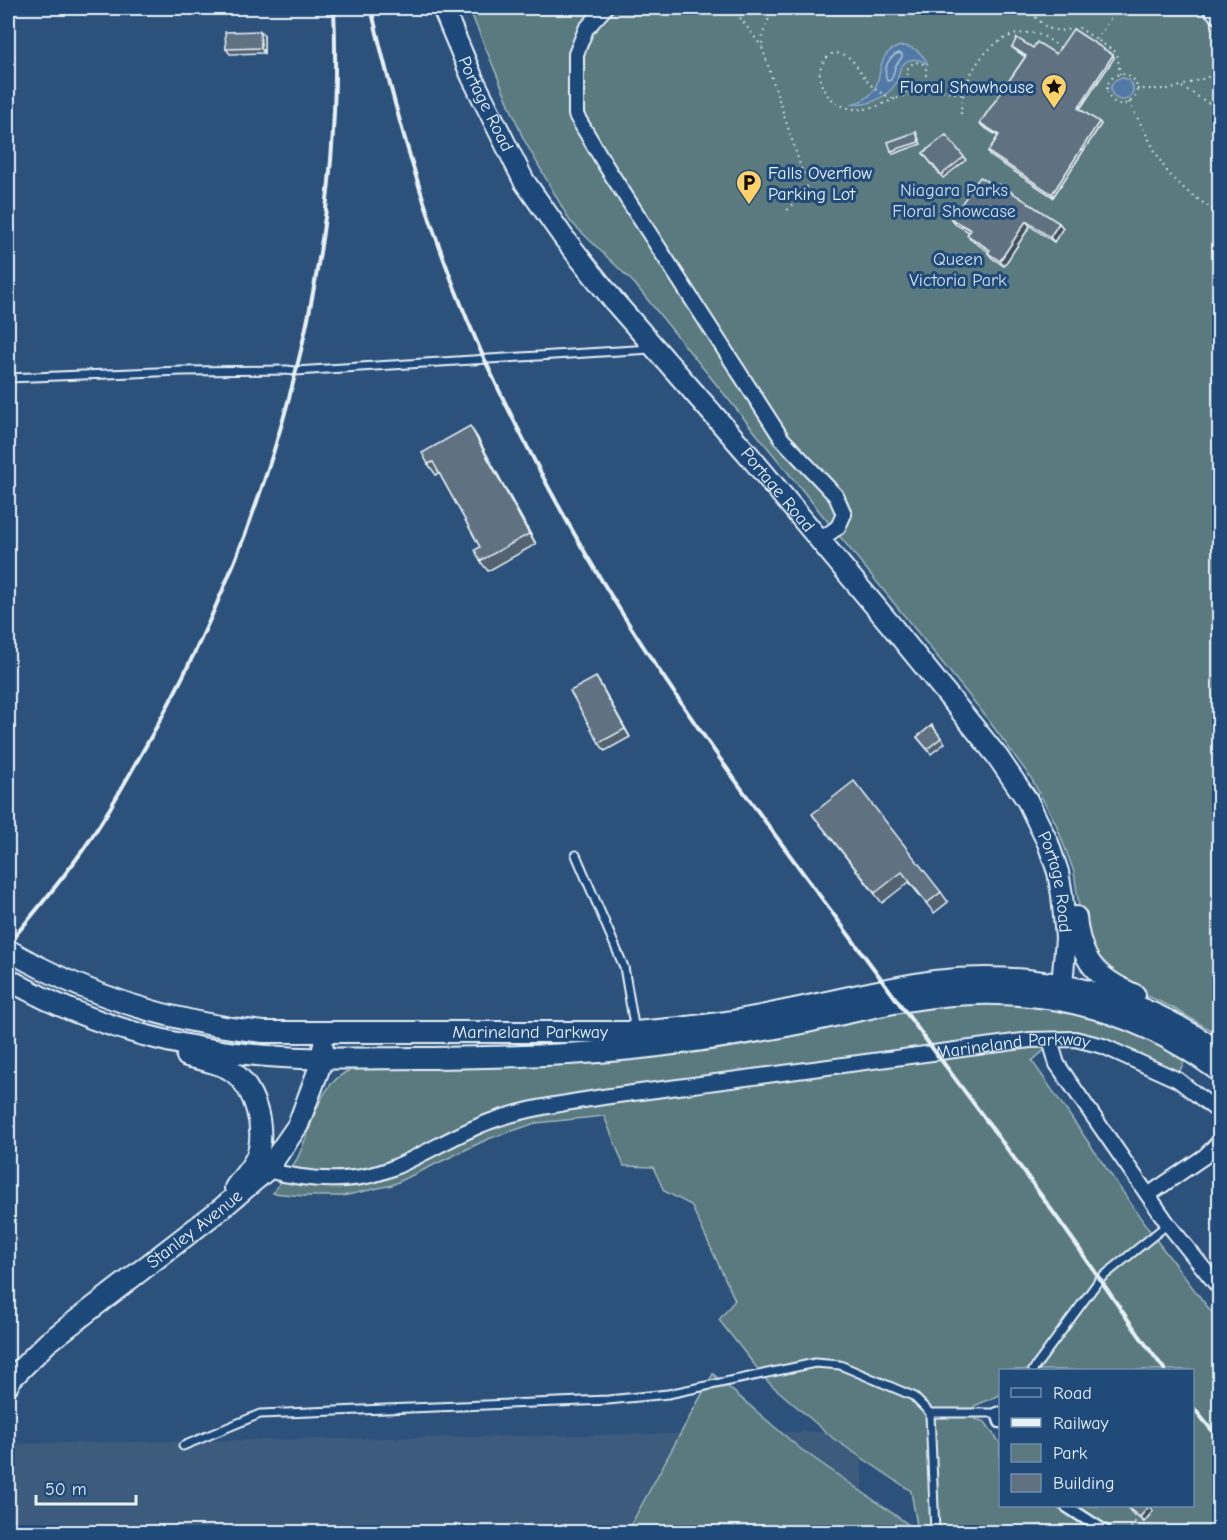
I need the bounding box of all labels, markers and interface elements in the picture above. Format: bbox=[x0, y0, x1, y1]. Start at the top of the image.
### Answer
street label: Portage Road bbox=[454, 53, 518, 155]
place icon: Floral Showhouse bbox=[1039, 72, 1069, 110]
place label: Floral Showhouse bbox=[900, 77, 1034, 98]
place label: Falls Overflow Parking Lot bbox=[768, 163, 872, 205]
parking icon: Falls Overflow Parking Lot bbox=[734, 168, 764, 206]
park label: Niagara Parks Floral Showcase bbox=[892, 180, 1016, 222]
park label: Queen Victoria Park bbox=[909, 249, 1007, 291]
street label: Portage Road bbox=[736, 444, 819, 536]
street label: Portage Road bbox=[1033, 828, 1075, 933]
street label: Marineland Parkway bbox=[452, 1022, 609, 1043]
street label: Marineland Parkway bbox=[934, 1029, 1093, 1064]
street label: Stanley Avenue bbox=[143, 1185, 247, 1273]
legend bbox=[999, 1369, 1194, 1507]
text: Road bbox=[1053, 1383, 1092, 1404]
text: Railway bbox=[1053, 1413, 1110, 1434]
text: Park bbox=[1053, 1443, 1088, 1464]
scale bar bbox=[36, 1468, 136, 1506]
text: Building bbox=[1053, 1473, 1115, 1494]
text: 50 m bbox=[45, 1479, 87, 1500]

